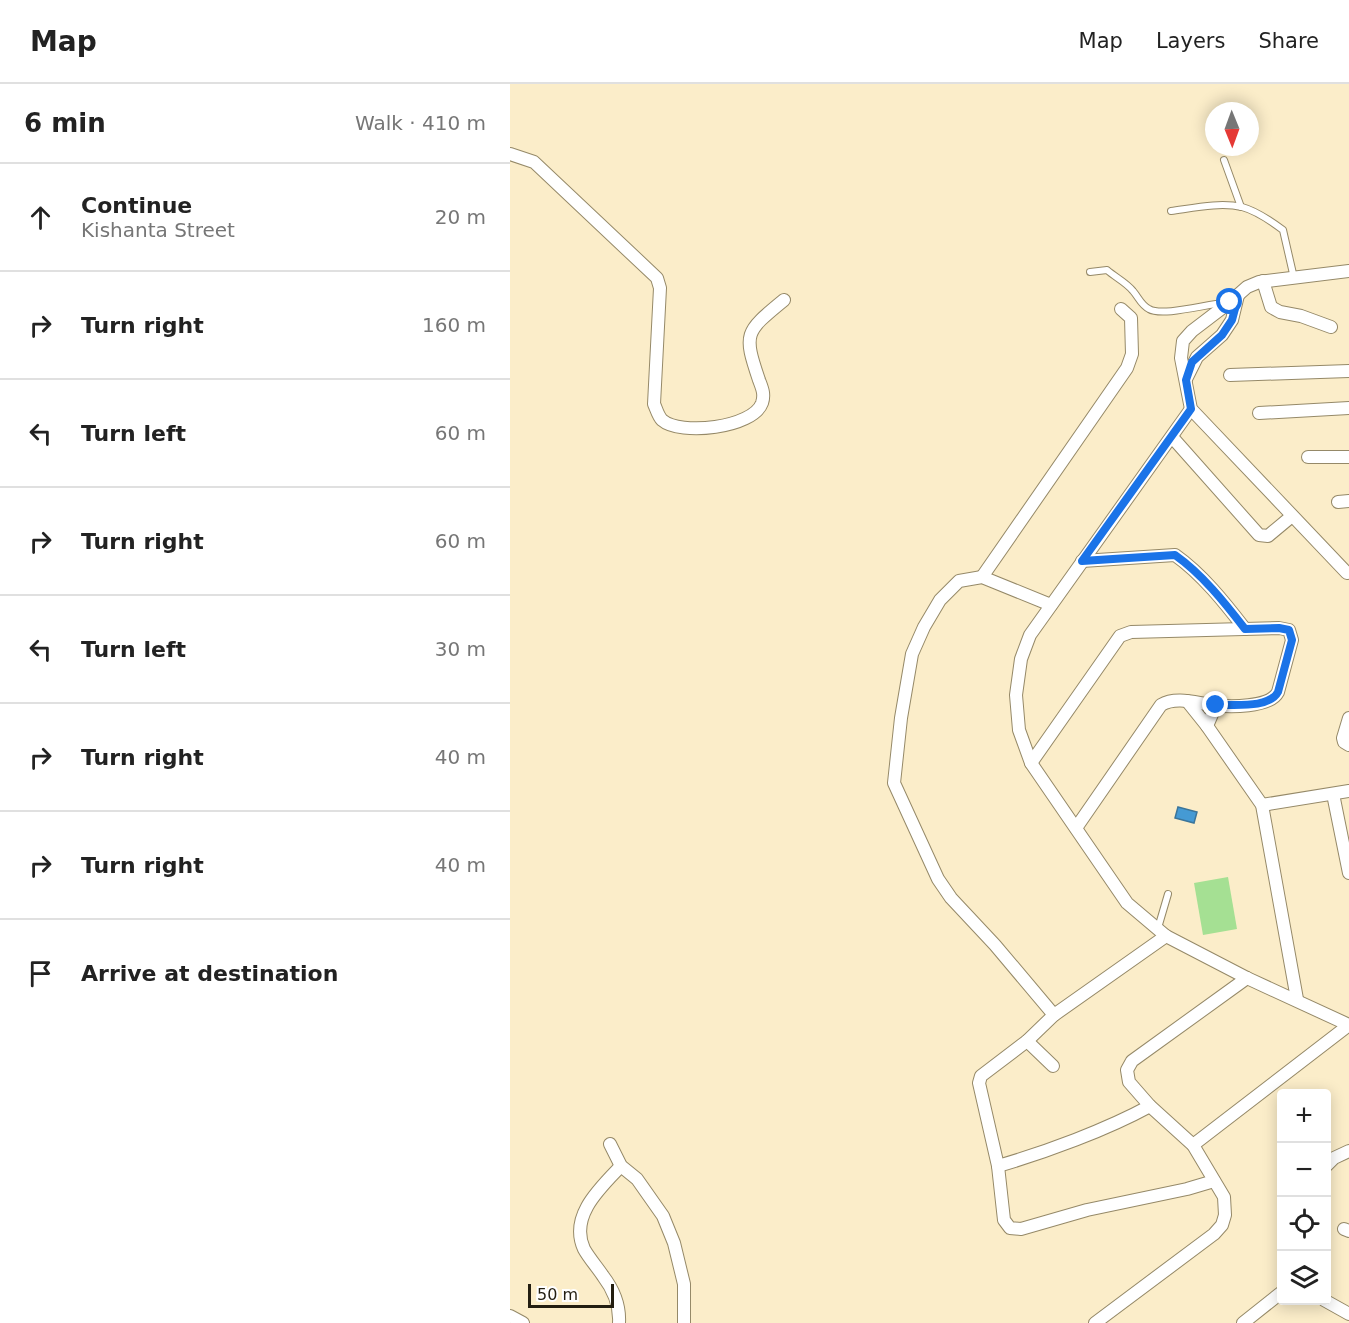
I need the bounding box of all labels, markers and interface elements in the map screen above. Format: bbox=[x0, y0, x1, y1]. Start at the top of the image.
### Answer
text: Map bbox=[30, 25, 97, 58]
text: Map bbox=[1079, 29, 1123, 53]
text: Layers bbox=[1156, 29, 1225, 53]
text: Share bbox=[1258, 29, 1319, 53]
north arrow bbox=[1205, 102, 1259, 156]
text: 6 min bbox=[24, 108, 106, 138]
text: Walk · 410 m bbox=[355, 111, 486, 135]
text: Continue bbox=[81, 193, 192, 218]
icon: ahead bbox=[24, 201, 57, 234]
text: 20 m bbox=[435, 205, 486, 229]
text: Kishanta Street bbox=[81, 218, 235, 242]
route start bbox=[1216, 288, 1242, 314]
icon: right bbox=[24, 309, 57, 342]
text: Turn right bbox=[81, 313, 204, 338]
text: 160 m bbox=[422, 313, 486, 337]
icon: left bbox=[24, 417, 57, 450]
text: Turn left bbox=[81, 421, 186, 446]
text: 60 m bbox=[435, 421, 486, 445]
icon: right bbox=[24, 525, 57, 558]
text: Turn right bbox=[81, 529, 204, 554]
text: 60 m bbox=[435, 529, 486, 553]
icon: left bbox=[24, 633, 57, 666]
text: Turn left bbox=[81, 637, 186, 662]
text: 30 m bbox=[435, 637, 486, 661]
route end bbox=[1202, 691, 1228, 717]
icon: right bbox=[24, 741, 57, 774]
text: Turn right bbox=[81, 745, 204, 770]
text: 40 m bbox=[435, 745, 486, 769]
icon: right bbox=[24, 849, 57, 882]
text: Turn right bbox=[81, 853, 204, 878]
text: 40 m bbox=[435, 853, 486, 877]
icon: arrive bbox=[24, 957, 57, 990]
text: Arrive at destination bbox=[81, 961, 338, 986]
map controls bbox=[1277, 1089, 1331, 1305]
button: + bbox=[1277, 1089, 1331, 1143]
button: − bbox=[1277, 1143, 1331, 1197]
button: locate bbox=[1277, 1197, 1331, 1251]
button: layers bbox=[1277, 1251, 1331, 1305]
scale bar bbox=[528, 1281, 614, 1308]
text: 50 m bbox=[537, 1285, 578, 1304]

